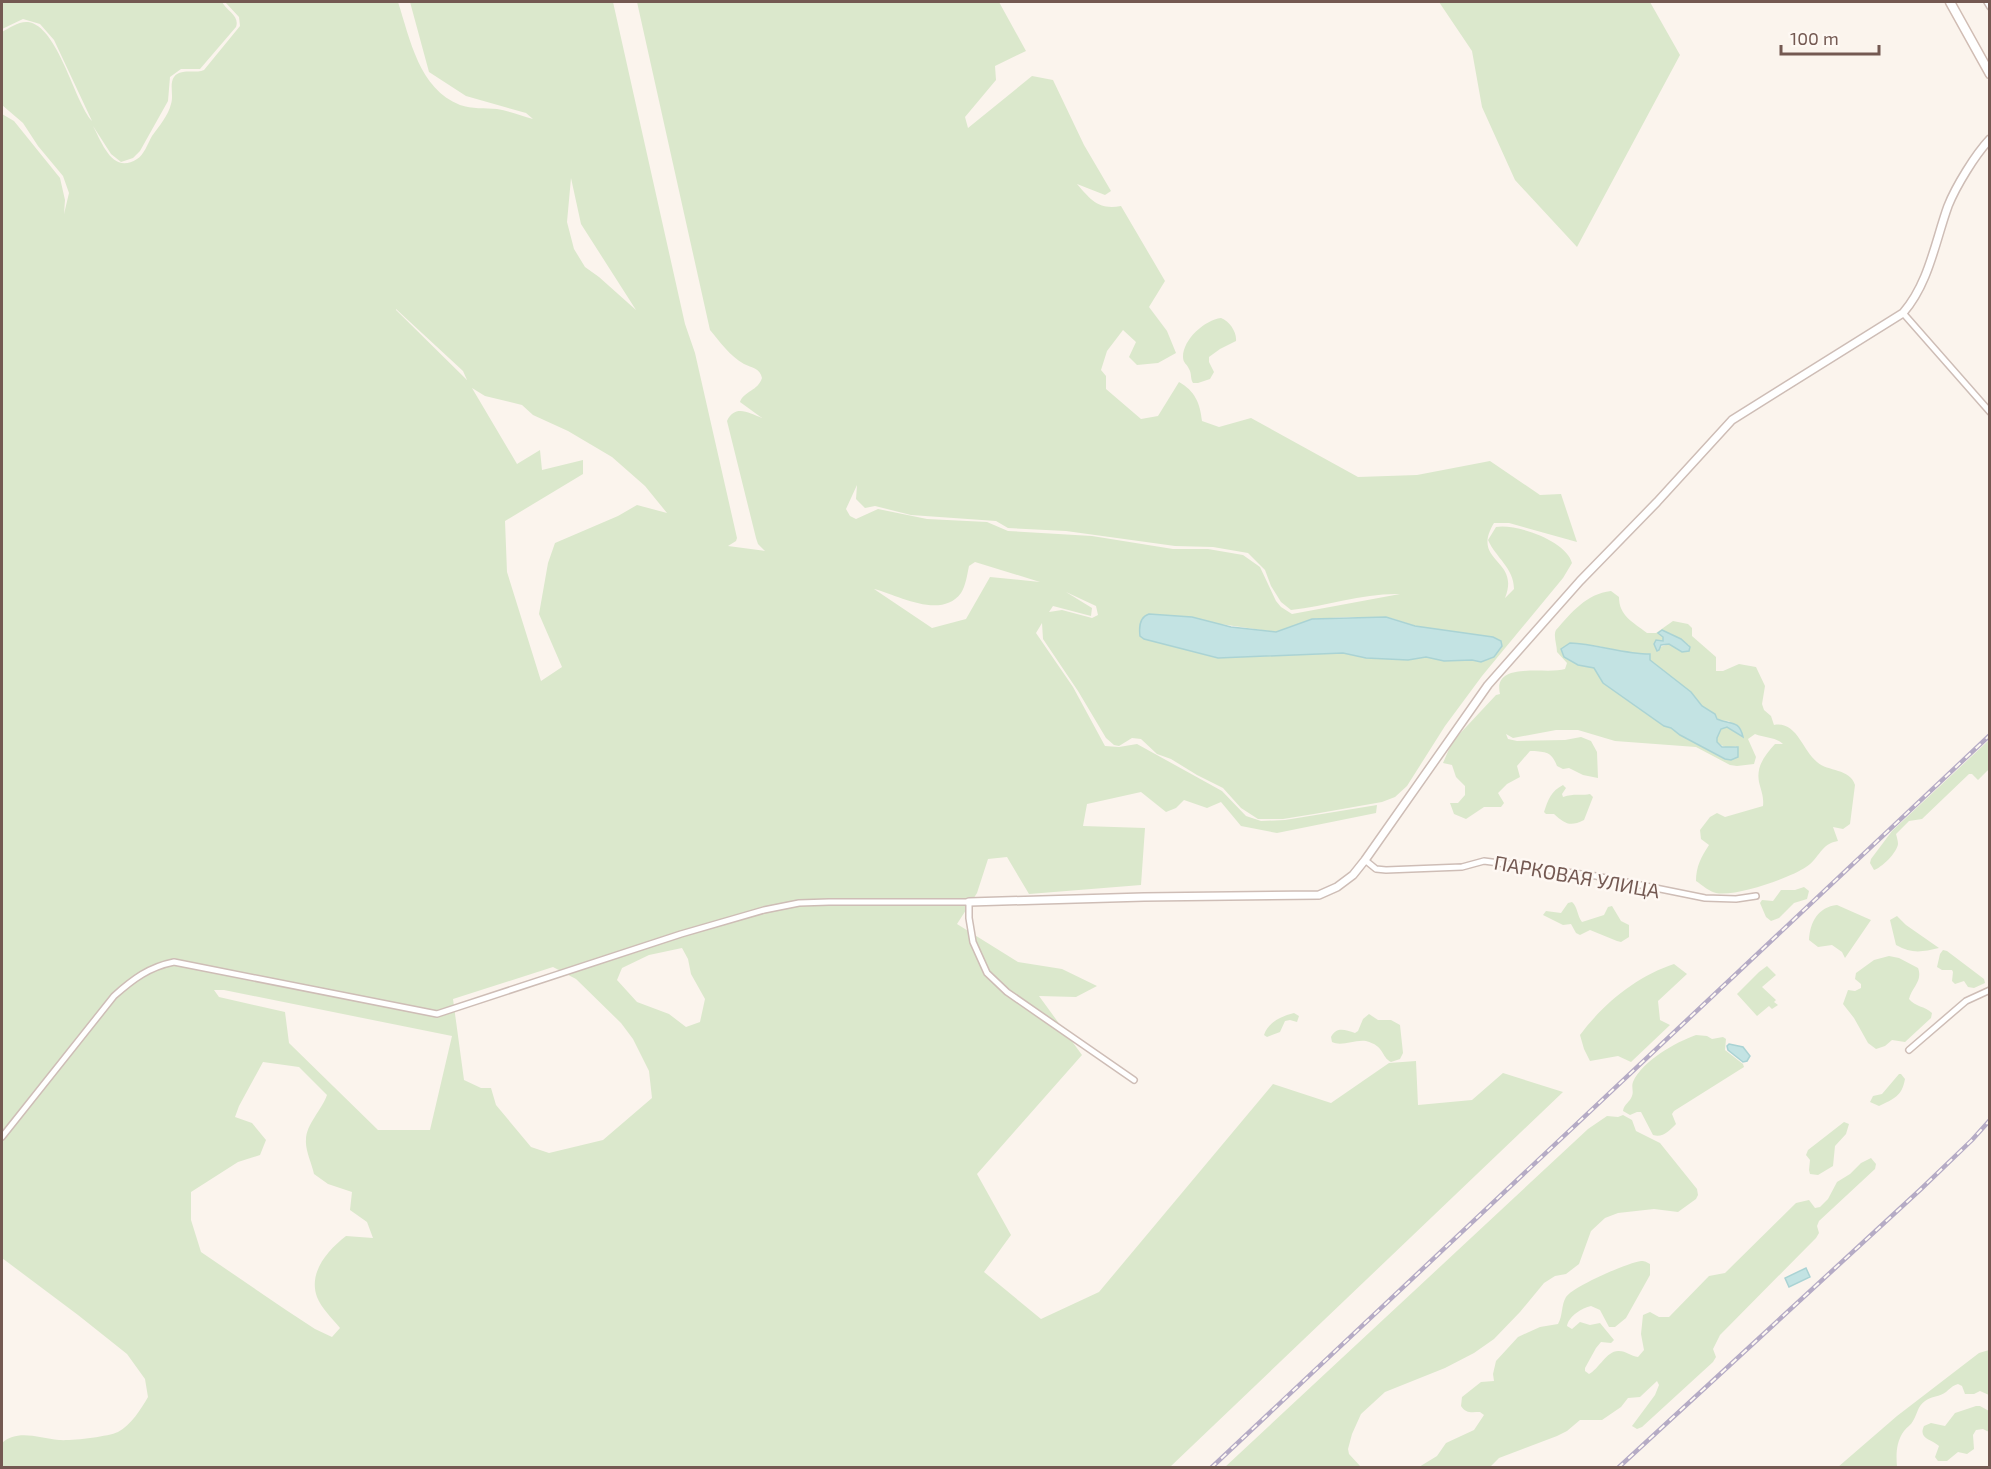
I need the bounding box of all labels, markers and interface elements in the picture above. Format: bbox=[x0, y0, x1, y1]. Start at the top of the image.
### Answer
scale bar bbox=[1781, 18, 1878, 56]
text: 100 m bbox=[1790, 27, 1839, 49]
street label: ПАРКОВАЯ УЛИЦА bbox=[1492, 850, 1662, 902]

